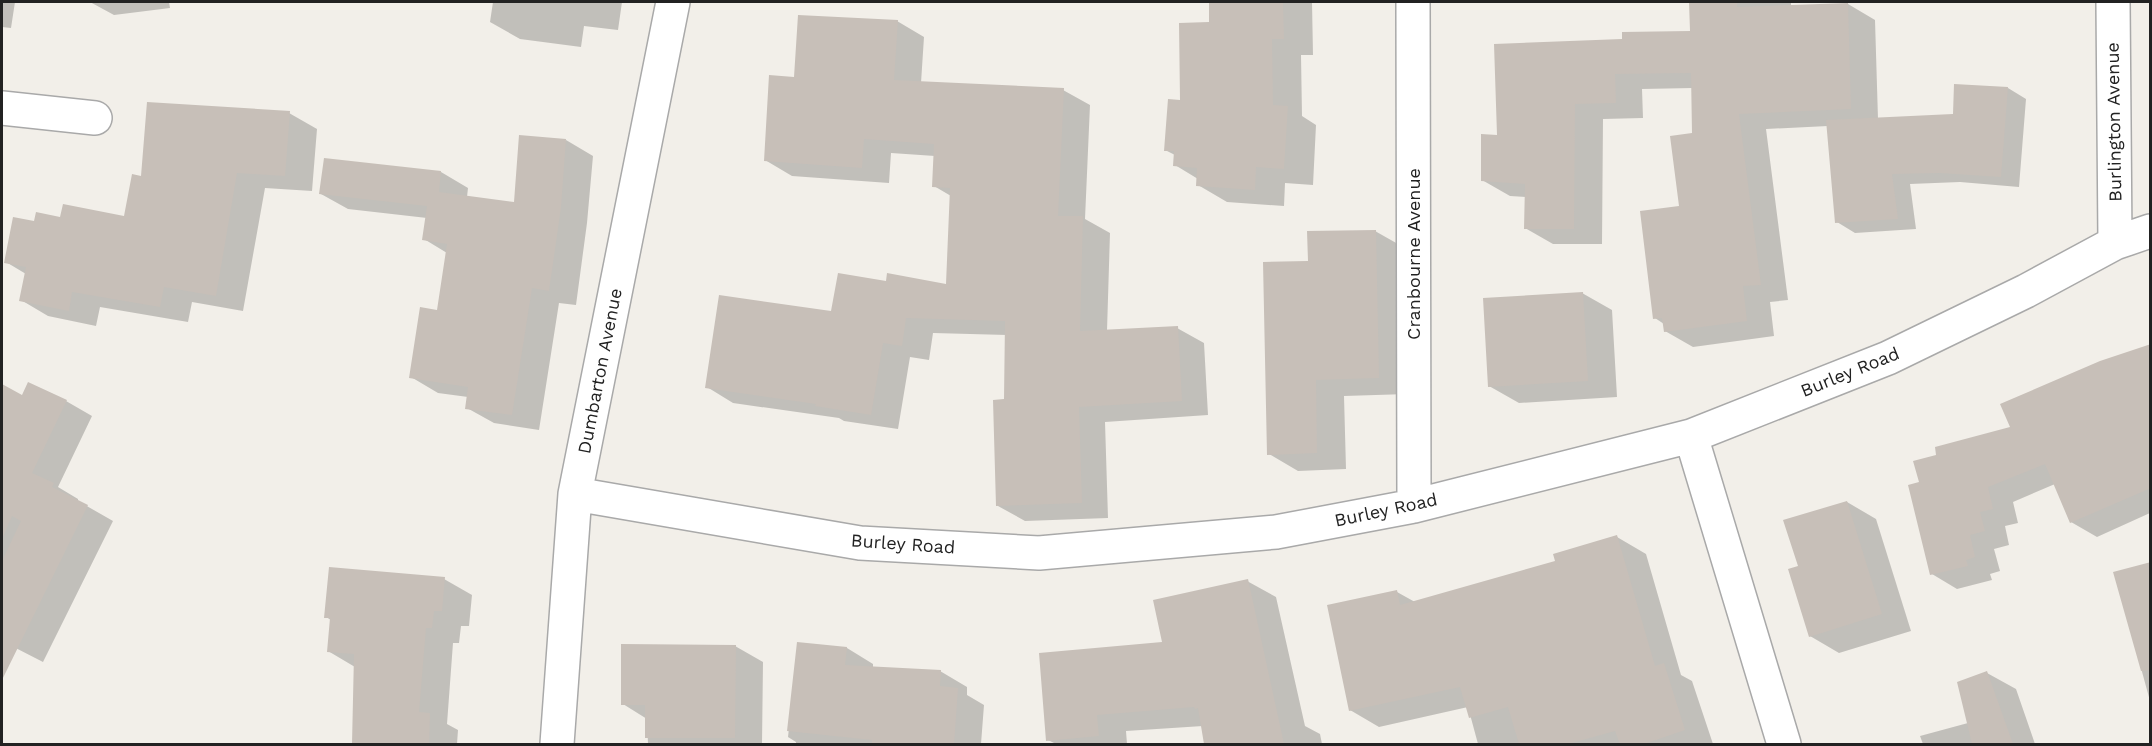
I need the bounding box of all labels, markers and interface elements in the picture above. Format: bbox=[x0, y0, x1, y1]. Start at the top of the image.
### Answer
street label: Burlington Avenue bbox=[2102, 42, 2125, 202]
street label: Cranbourne Avenue bbox=[1403, 168, 1424, 340]
street label: Dumbarton Avenue bbox=[573, 286, 626, 455]
street label: Burley Road bbox=[1797, 342, 1902, 401]
street label: Burley Road bbox=[1333, 488, 1439, 531]
street label: Burley Road bbox=[850, 529, 956, 558]

